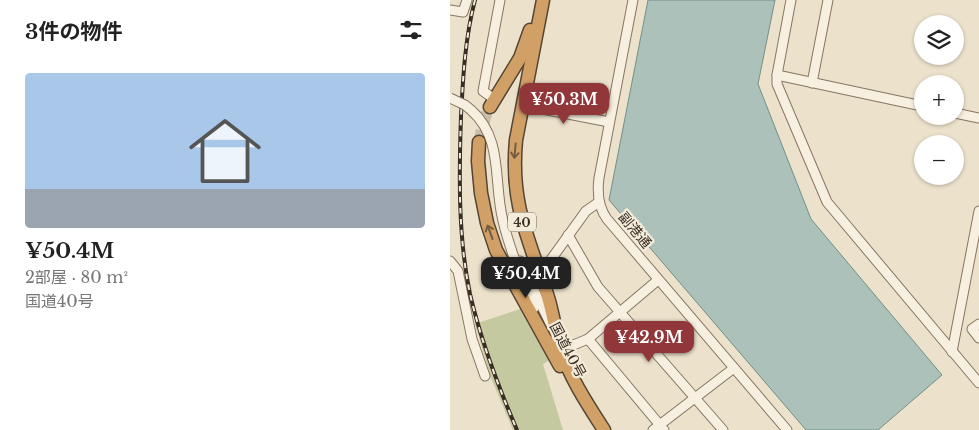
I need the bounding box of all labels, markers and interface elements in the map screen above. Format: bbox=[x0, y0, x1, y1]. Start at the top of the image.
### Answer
map controls bbox=[914, 15, 964, 185]
button: layers bbox=[914, 15, 964, 65]
icon: filters bbox=[397, 16, 425, 44]
text: 3件の物件 bbox=[25, 19, 122, 45]
button: + bbox=[914, 75, 964, 125]
pin: ¥50.3M bbox=[523, 82, 605, 125]
text: ¥50.3M bbox=[530, 89, 598, 109]
icon: home bbox=[180, 106, 270, 196]
button: − bbox=[914, 135, 964, 185]
one-way arrow bbox=[510, 143, 520, 159]
street label: 副港通 bbox=[615, 208, 655, 252]
road number: 40 bbox=[508, 212, 536, 232]
one-way arrow bbox=[485, 225, 494, 241]
text: ¥50.4M bbox=[25, 238, 114, 264]
pin: ¥50.4M bbox=[485, 256, 567, 299]
text: ¥50.4M bbox=[492, 263, 560, 283]
text: 2部屋 · 80 m² bbox=[25, 267, 128, 287]
text: 国道40号 bbox=[25, 291, 94, 311]
street label: 国道40号 bbox=[546, 319, 590, 381]
pin: ¥42.9M bbox=[608, 320, 690, 363]
text: ¥42.9M bbox=[615, 327, 683, 347]

